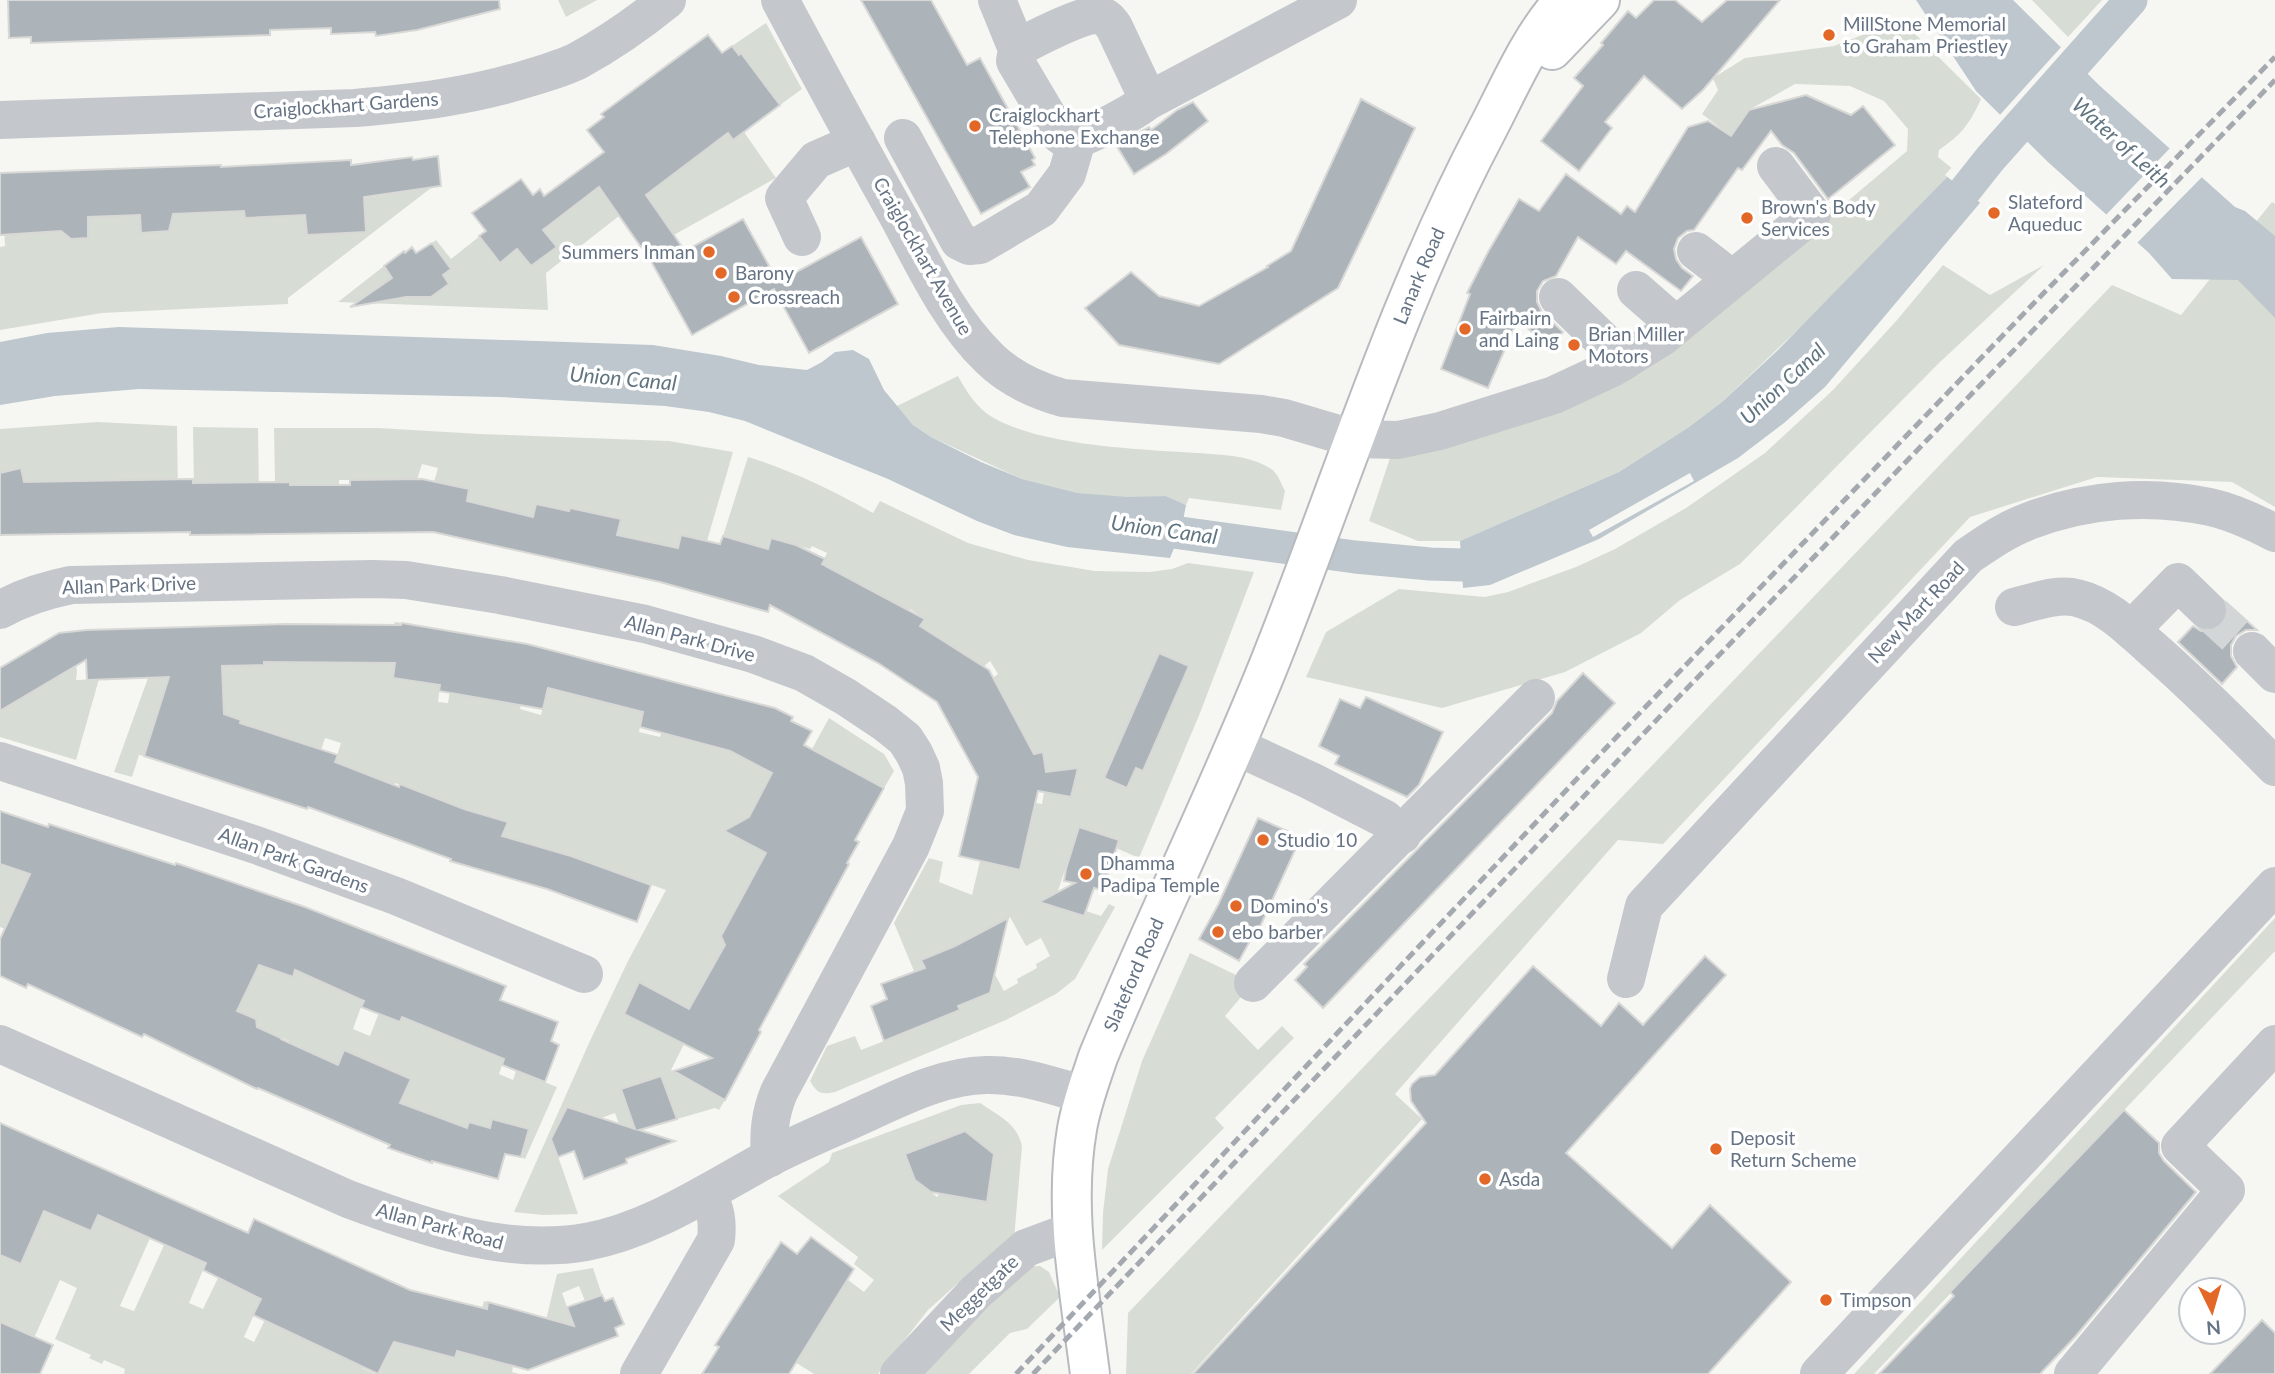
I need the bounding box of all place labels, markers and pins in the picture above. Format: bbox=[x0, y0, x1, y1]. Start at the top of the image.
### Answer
place label: MillStone Memorial to Graham Priestley bbox=[1843, 12, 2008, 57]
marker: MillStone Memorial to Graham Priestley bbox=[1821, 27, 1837, 43]
place label: Craiglockhart Telephone Exchange bbox=[989, 103, 1159, 148]
marker: Craiglockhart Telephone Exchange bbox=[967, 118, 983, 134]
place label: Slateford Aqueduc bbox=[2008, 190, 2083, 235]
place label: Brown's Body Services bbox=[1761, 195, 1876, 240]
marker: Slateford Aqueduc bbox=[1986, 205, 2002, 221]
marker: Brown's Body Services bbox=[1739, 210, 1755, 226]
place label: Summers Inman bbox=[562, 240, 695, 263]
marker: Summers Inman bbox=[701, 244, 717, 260]
place label: Barony bbox=[735, 261, 794, 284]
marker: Barony bbox=[713, 265, 729, 281]
place label: Crossreach bbox=[748, 285, 840, 308]
marker: Crossreach bbox=[726, 289, 742, 305]
place label: Fairbairn and Laing bbox=[1479, 306, 1559, 351]
marker: Fairbairn and Laing bbox=[1457, 321, 1473, 337]
place label: Brian Miller Motors bbox=[1588, 322, 1685, 367]
marker: Brian Miller Motors bbox=[1566, 337, 1582, 353]
place label: Studio 10 bbox=[1277, 828, 1357, 851]
marker: Studio 10 bbox=[1255, 832, 1271, 848]
place label: Dhamma Padipa Temple bbox=[1100, 851, 1220, 896]
marker: Dhamma Padipa Temple bbox=[1078, 866, 1094, 882]
place label: Domino's bbox=[1250, 894, 1328, 917]
marker: Domino's bbox=[1228, 898, 1244, 914]
place label: ebo barber bbox=[1232, 920, 1323, 943]
marker: ebo barber bbox=[1210, 924, 1226, 940]
place label: Deposit Return Scheme bbox=[1730, 1126, 1857, 1171]
marker: Deposit Return Scheme bbox=[1708, 1141, 1724, 1157]
place label: Asda bbox=[1499, 1167, 1540, 1190]
marker: Asda bbox=[1477, 1171, 1493, 1187]
place label: Timpson bbox=[1840, 1288, 1912, 1311]
marker: Timpson bbox=[1818, 1292, 1834, 1308]

